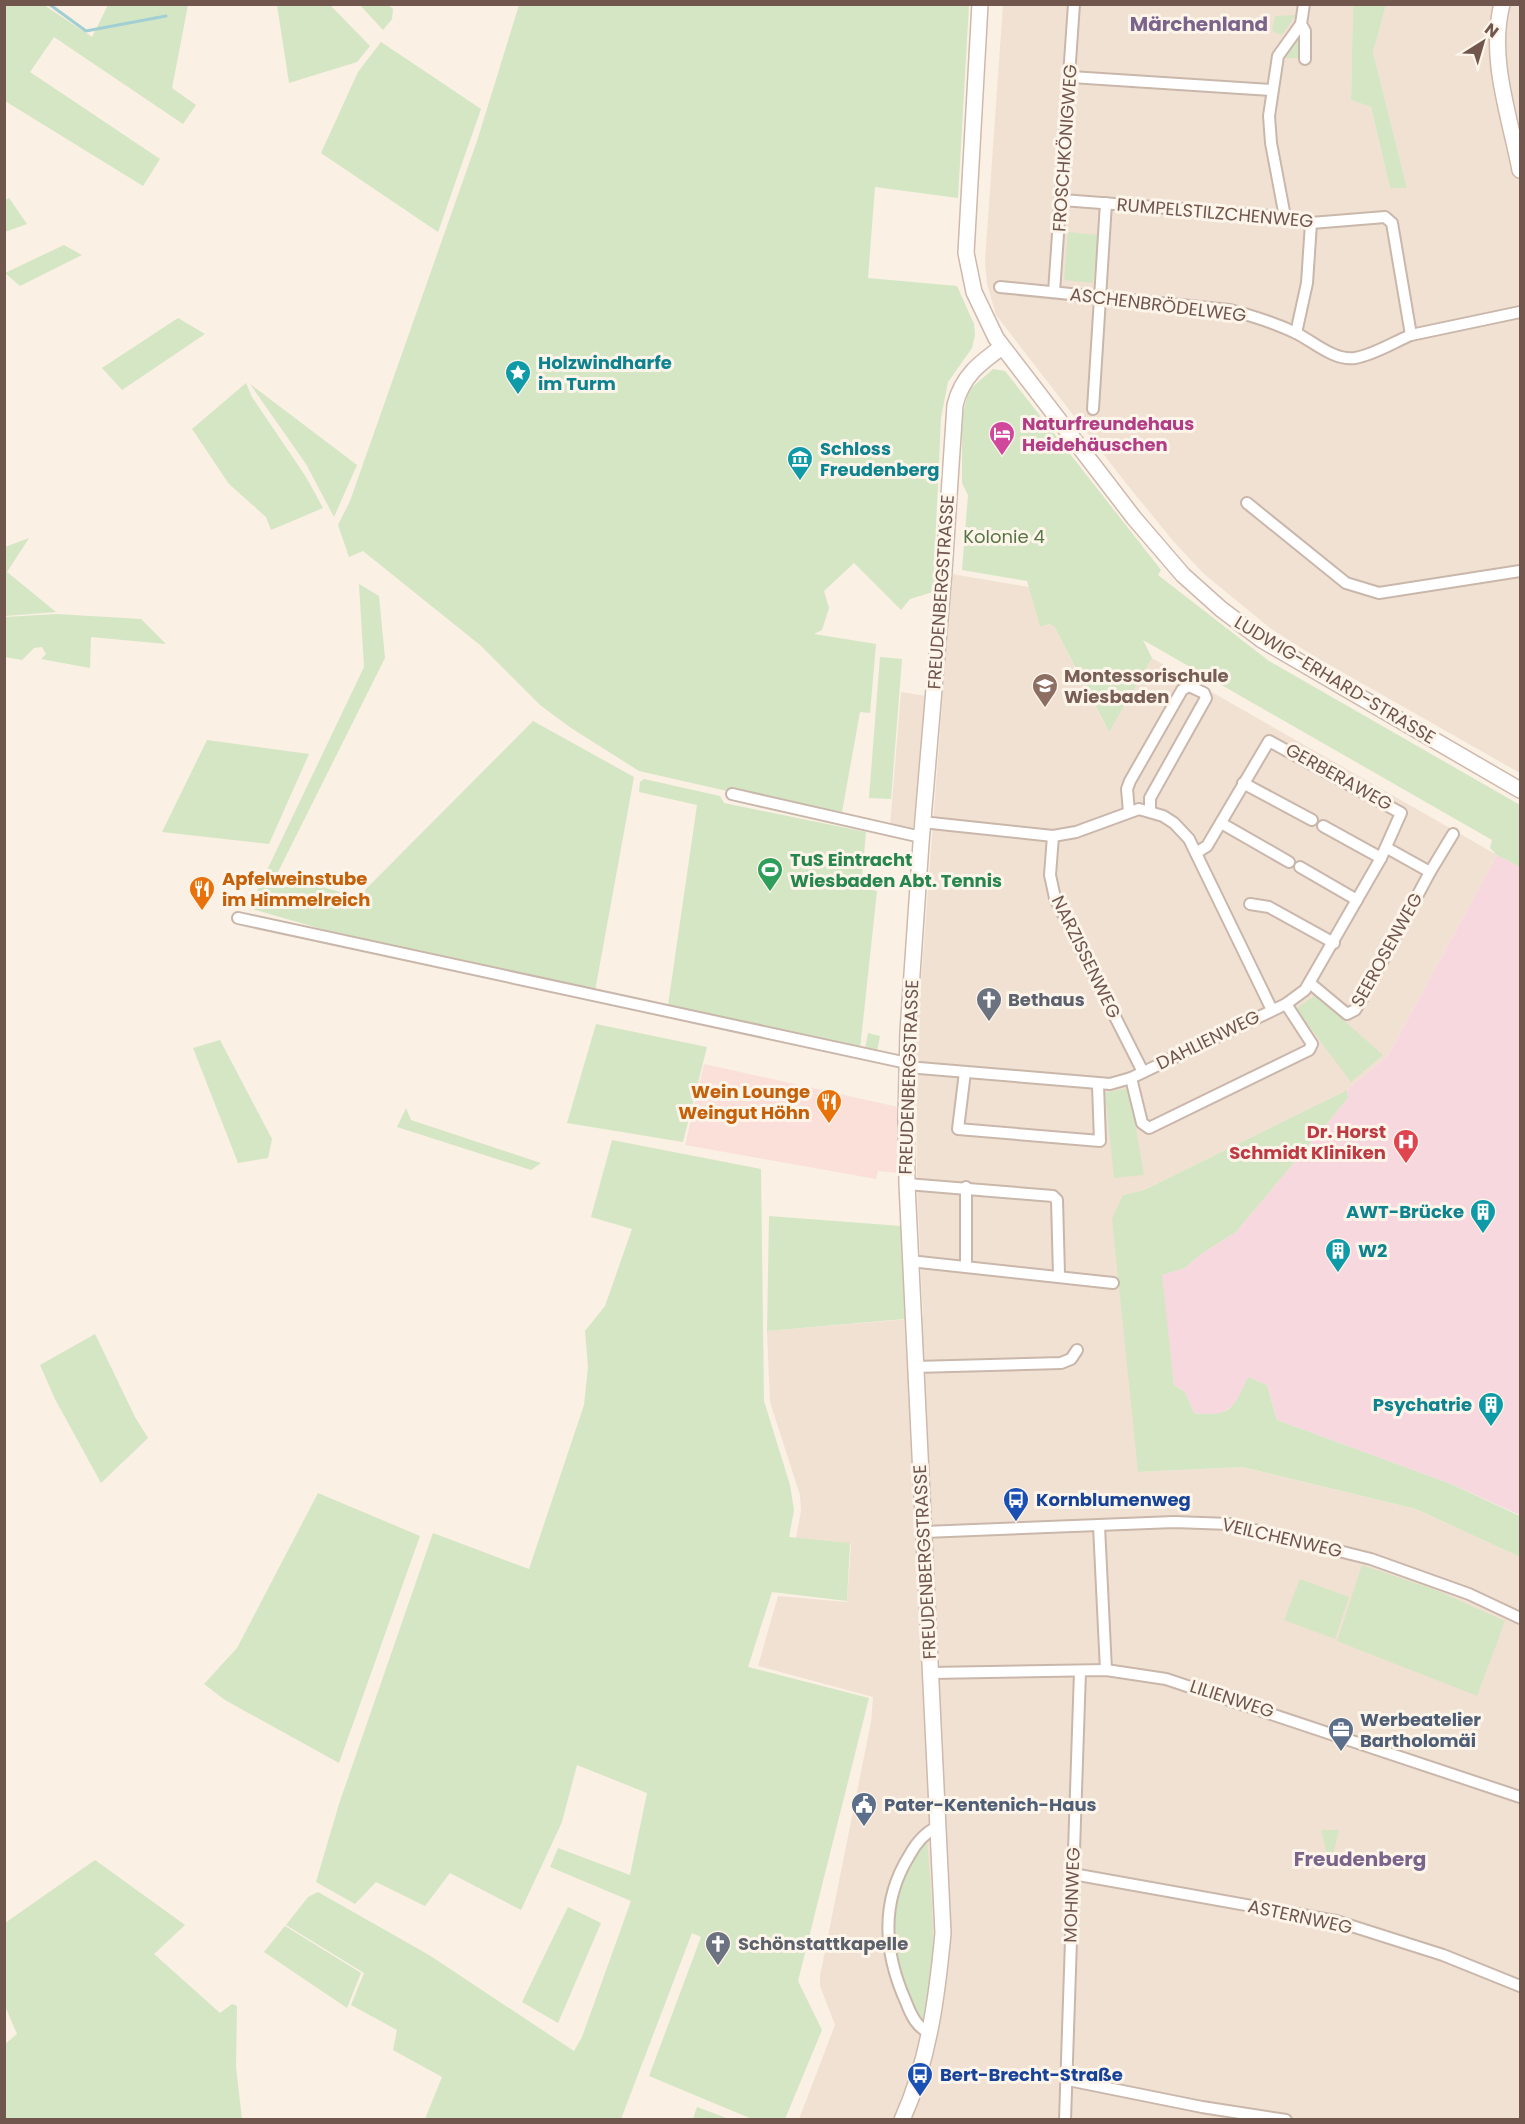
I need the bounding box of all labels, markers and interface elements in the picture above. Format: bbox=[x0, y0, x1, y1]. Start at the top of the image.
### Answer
district label: Märchenland bbox=[1130, 10, 1268, 38]
north arrow bbox=[1453, 12, 1513, 72]
text: N bbox=[1480, 18, 1503, 43]
street label: FROSCHKÖNIGWEG bbox=[1046, 63, 1083, 233]
street label: RUMPELSTILZCHENWEG bbox=[1116, 191, 1314, 234]
street label: ASCHENBRÖDELWEG bbox=[1068, 281, 1248, 328]
place label: Holzwindharfe im Turm bbox=[538, 350, 672, 396]
place icon: Holzwindharfe im Turm bbox=[503, 358, 533, 396]
place label: Naturfreundehaus Heidehäuschen bbox=[1022, 411, 1194, 457]
hotel icon: Naturfreundehaus Heidehäuschen bbox=[987, 419, 1017, 457]
place label: Schloss Freudenberg bbox=[820, 436, 939, 482]
museum icon: Schloss Freudenberg bbox=[785, 444, 815, 482]
street label: FREUDENBERGSTRASSE bbox=[921, 494, 960, 690]
park label: Kolonie 4 bbox=[963, 524, 1045, 549]
street label: LUDWIG-ERHARD-STRASSE bbox=[1230, 609, 1441, 750]
place label: Montessorischule Wiesbaden bbox=[1064, 663, 1229, 709]
school or university icon: Montessorischule Wiesbaden bbox=[1030, 671, 1060, 709]
street label: GERBERAWEG bbox=[1281, 737, 1397, 816]
place label: TuS Eintracht Wiesbaden Abt. Tennis bbox=[790, 847, 1002, 893]
sports icon: TuS Eintracht Wiesbaden Abt. Tennis bbox=[755, 855, 785, 893]
place label: Apfelweinstube im Himmelreich bbox=[222, 866, 370, 912]
restaurant icon: Apfelweinstube im Himmelreich bbox=[187, 874, 217, 912]
street label: SEEROSENWEG bbox=[1345, 888, 1428, 1012]
street label: NARZISSENWEG bbox=[1046, 891, 1127, 1022]
street label: FREUDENBERGSTRASSE bbox=[893, 979, 924, 1175]
church icon: Bethaus bbox=[974, 985, 1004, 1023]
place label: Bethaus bbox=[1008, 987, 1085, 1012]
street label: DAHLIENWEG bbox=[1152, 1004, 1264, 1075]
place label: Wein Lounge Weingut Höhn bbox=[678, 1079, 810, 1125]
restaurant icon: Wein Lounge Weingut Höhn bbox=[814, 1087, 844, 1125]
place label: Dr. Horst Schmidt Kliniken bbox=[1229, 1119, 1386, 1165]
hospital icon: Dr. Horst Schmidt Kliniken bbox=[1391, 1127, 1421, 1165]
building icon: AWT-Brücke bbox=[1468, 1197, 1498, 1235]
place label: AWT-Brücke bbox=[1346, 1199, 1464, 1224]
building icon: W2 bbox=[1323, 1236, 1353, 1274]
place label: W2 bbox=[1358, 1238, 1387, 1263]
building icon: Psychatrie bbox=[1476, 1390, 1506, 1428]
place label: Psychatrie bbox=[1373, 1392, 1472, 1417]
street label: FREUDENBERGSTRASSE bbox=[907, 1464, 942, 1660]
bus stop icon: Kornblumenweg bbox=[1001, 1485, 1031, 1523]
place label: Kornblumenweg bbox=[1036, 1487, 1191, 1512]
street label: VEILCHENWEG bbox=[1220, 1512, 1345, 1563]
street label: LILIENWEG bbox=[1187, 1673, 1277, 1724]
place label: Werbeatelier Bartholomäi bbox=[1360, 1707, 1481, 1753]
office icon: Werbeatelier Bartholomäi bbox=[1326, 1715, 1356, 1753]
public building icon: Pater-Kentenich-Haus bbox=[849, 1790, 879, 1828]
place label: Pater-Kentenich-Haus bbox=[884, 1792, 1097, 1817]
district label: Freudenberg bbox=[1294, 1845, 1426, 1873]
street label: MOHNWEG bbox=[1057, 1847, 1086, 1943]
street label: ASTERNWEG bbox=[1246, 1893, 1355, 1940]
church icon: Schönstattkapelle bbox=[703, 1929, 733, 1967]
place label: Schönstattkapelle bbox=[738, 1931, 908, 1956]
bus stop icon: Bert-Brecht-Straße bbox=[905, 2060, 935, 2098]
place label: Bert-Brecht-Straße bbox=[940, 2062, 1123, 2087]

